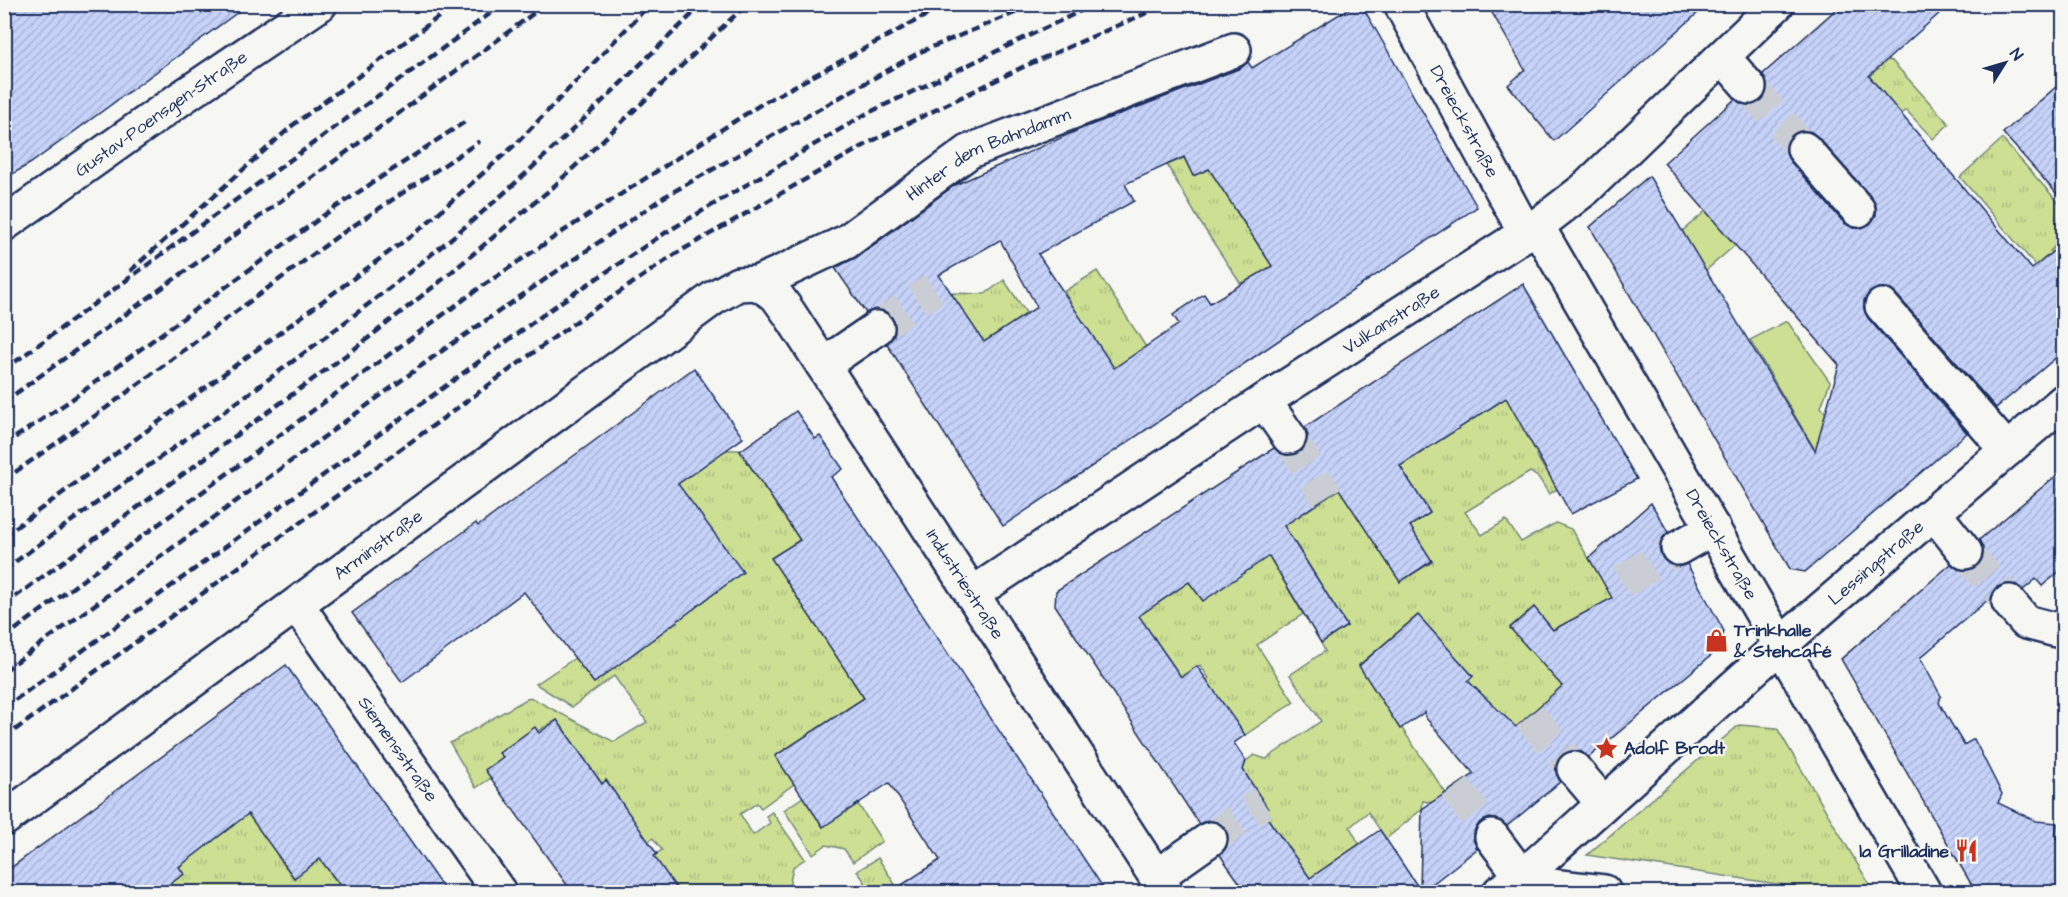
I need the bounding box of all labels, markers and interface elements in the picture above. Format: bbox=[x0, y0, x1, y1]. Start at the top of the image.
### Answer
north arrow bbox=[1975, 33, 2035, 93]
street label: Gustav-Poensgen-Straße bbox=[69, 44, 252, 182]
text: N bbox=[2004, 44, 2028, 65]
street label: Dreieckstraße bbox=[1424, 61, 1505, 182]
street label: Hinter dem Bahndamm bbox=[901, 101, 1074, 207]
street label: Vulkanstraße bbox=[1338, 279, 1445, 360]
street label: Dreieckstraße bbox=[1680, 484, 1764, 604]
street label: Arminstraße bbox=[328, 503, 428, 586]
street label: Lessingstraße bbox=[1822, 514, 1929, 611]
street label: Industriestraße bbox=[920, 524, 1011, 644]
place label: Trinkhalle & Stehcafé bbox=[1733, 618, 1832, 664]
shop icon: Trinkhalle & Stehcafé bbox=[1703, 627, 1729, 653]
street label: Siemensstraße bbox=[352, 691, 444, 807]
place icon: Adolf Brodt bbox=[1593, 735, 1619, 761]
place label: Adolf Brodt bbox=[1624, 736, 1726, 761]
restaurant icon: la Grilladine bbox=[1954, 838, 1980, 864]
place label: la Grilladine bbox=[1859, 839, 1949, 864]

